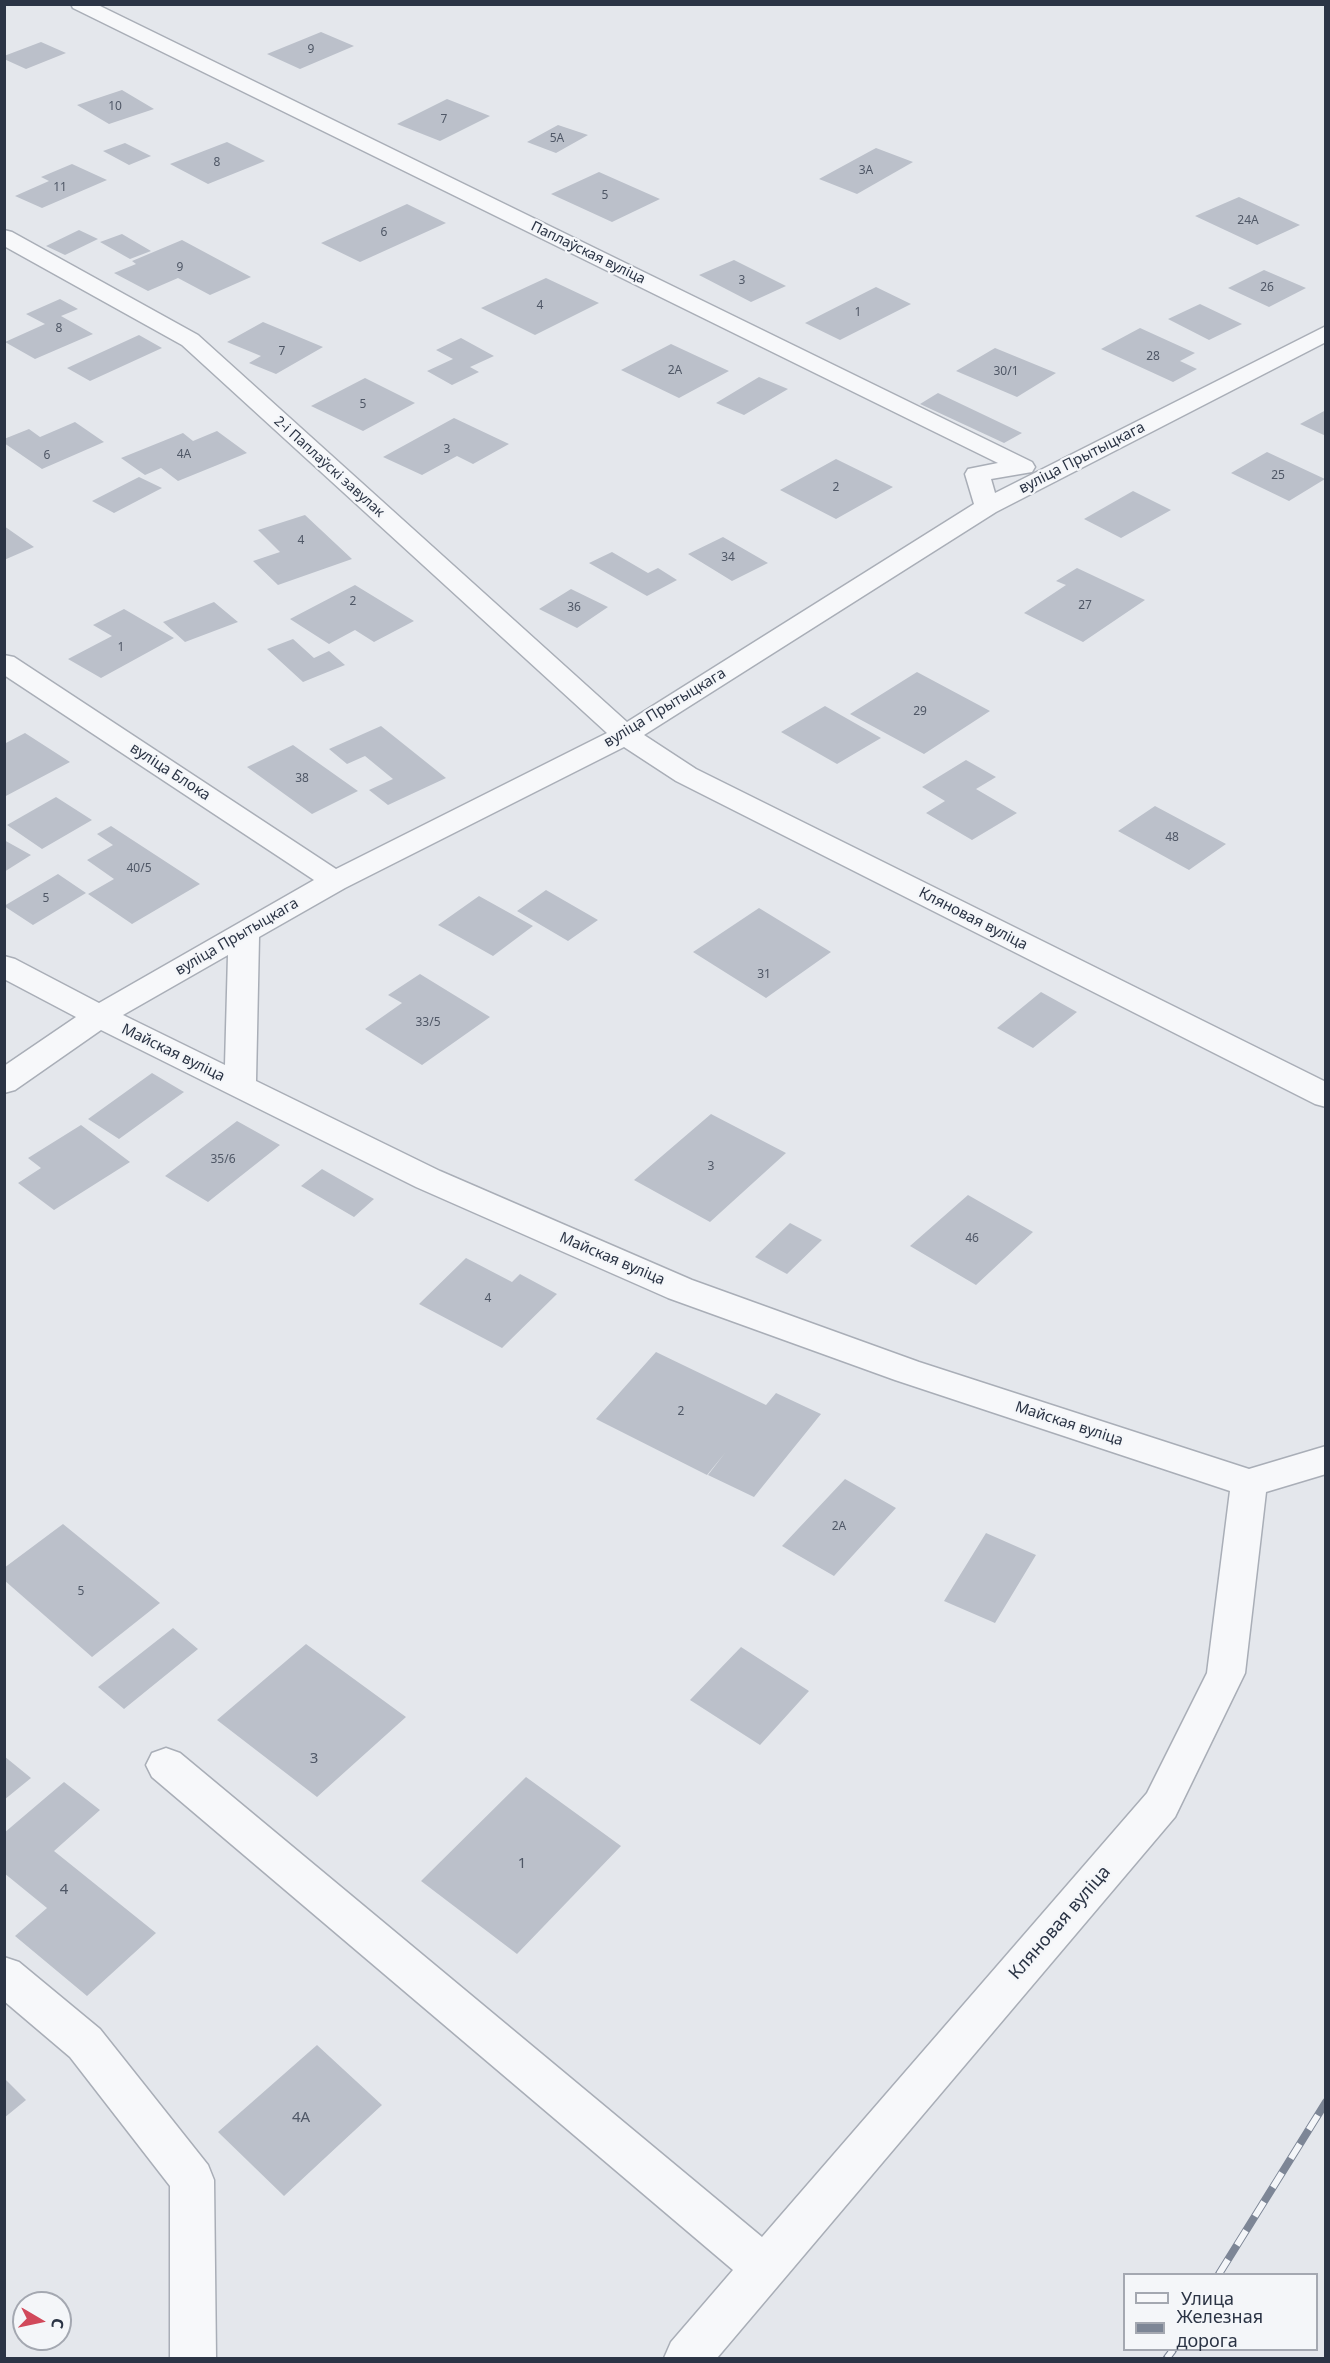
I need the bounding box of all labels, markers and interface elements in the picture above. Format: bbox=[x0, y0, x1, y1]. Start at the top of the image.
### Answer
house number: 9 bbox=[308, 43, 314, 57]
house number: 10 bbox=[108, 100, 122, 114]
house number: 7 bbox=[441, 113, 447, 127]
house number: 5А bbox=[550, 132, 564, 146]
house number: 8 bbox=[214, 156, 220, 170]
house number: 3А bbox=[859, 164, 873, 178]
house number: 11 bbox=[53, 181, 67, 195]
house number: 5 bbox=[602, 189, 608, 203]
house number: 24А bbox=[1237, 214, 1259, 228]
street label: Паплаўская вуліца bbox=[528, 218, 648, 288]
house number: 6 bbox=[381, 226, 387, 240]
house number: 9 bbox=[177, 261, 183, 275]
house number: 3 bbox=[739, 274, 745, 288]
house number: 26 bbox=[1260, 281, 1274, 295]
house number: 4 bbox=[537, 299, 543, 313]
house number: 1 bbox=[855, 306, 861, 320]
house number: 8 bbox=[56, 322, 62, 336]
house number: 7 bbox=[279, 345, 285, 359]
house number: 28 bbox=[1146, 350, 1160, 364]
house number: 2А bbox=[668, 364, 682, 378]
house number: 30/1 bbox=[993, 365, 1019, 379]
house number: 5 bbox=[360, 398, 366, 412]
street label: 2-і Паплаўскі завулак bbox=[270, 413, 388, 521]
street label: вуліца Прытыцкага bbox=[1016, 418, 1148, 498]
house number: 3 bbox=[444, 443, 450, 457]
house number: 4А bbox=[177, 448, 191, 462]
house number: 6 bbox=[44, 449, 50, 463]
house number: 25 bbox=[1271, 469, 1285, 483]
house number: 2 bbox=[833, 481, 839, 495]
house number: 4 bbox=[298, 534, 304, 548]
house number: 34 bbox=[721, 551, 735, 565]
house number: 2 bbox=[350, 595, 356, 609]
house number: 27 bbox=[1078, 599, 1092, 613]
house number: 36 bbox=[567, 601, 581, 615]
house number: 1 bbox=[118, 641, 124, 655]
street label: вуліца Прытыцкага bbox=[601, 664, 729, 752]
house number: 29 bbox=[913, 705, 927, 719]
street label: вуліца Блока bbox=[126, 739, 214, 805]
house number: 38 bbox=[295, 772, 309, 786]
house number: 48 bbox=[1165, 831, 1179, 845]
house number: 40/5 bbox=[126, 862, 152, 876]
street label: Кляновая вуліца bbox=[916, 884, 1030, 954]
house number: 5 bbox=[43, 892, 49, 906]
street label: вуліца Прытыцкага bbox=[172, 894, 302, 980]
house number: 31 bbox=[757, 968, 771, 982]
house number: 33/5 bbox=[415, 1016, 441, 1030]
street label: Майская вуліца bbox=[118, 1020, 228, 1086]
house number: 35/6 bbox=[210, 1153, 236, 1167]
house number: 3 bbox=[708, 1160, 714, 1174]
street label: Майская вуліца bbox=[557, 1229, 667, 1289]
house number: 46 bbox=[965, 1232, 979, 1246]
house number: 4 bbox=[485, 1292, 491, 1306]
street label: Майская вуліца bbox=[1013, 1398, 1125, 1450]
house number: 2 bbox=[678, 1405, 684, 1419]
house number: 2А bbox=[832, 1520, 846, 1534]
house number: 5 bbox=[78, 1585, 84, 1599]
house number: 3 bbox=[310, 1750, 318, 1768]
house number: 1 bbox=[518, 1855, 526, 1873]
street label: Кляновая вуліца bbox=[1005, 1862, 1115, 1984]
house number: 4 bbox=[60, 1881, 68, 1899]
house number: 4А bbox=[292, 2109, 310, 2127]
legend bbox=[1123, 2273, 1318, 2351]
text: Улица bbox=[1181, 2286, 1234, 2310]
north arrow bbox=[12, 2291, 72, 2351]
text: Железная дорога bbox=[1177, 2304, 1263, 2352]
text: С bbox=[46, 2317, 69, 2330]

